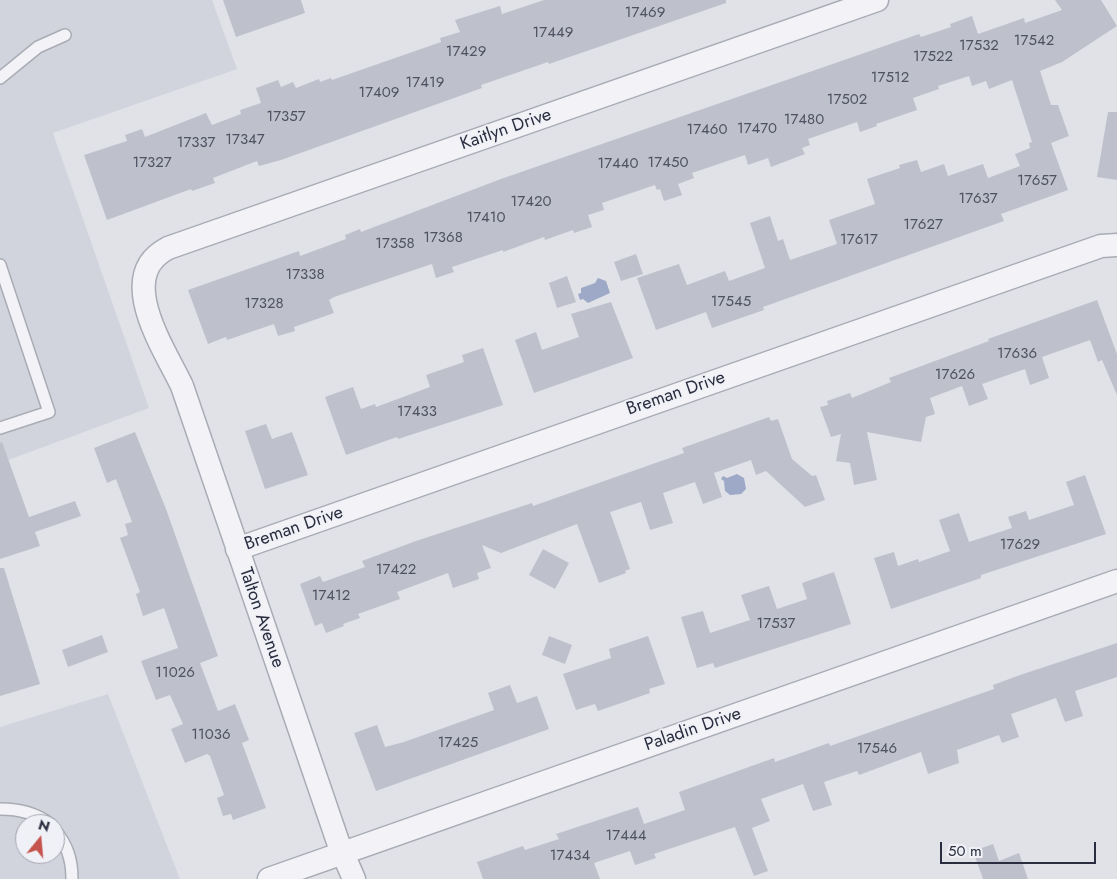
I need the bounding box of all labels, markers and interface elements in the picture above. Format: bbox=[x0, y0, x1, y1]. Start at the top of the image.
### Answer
house number: 17469 bbox=[625, 4, 665, 22]
house number: 17449 bbox=[533, 24, 573, 42]
house number: 17542 bbox=[1014, 32, 1054, 50]
house number: 17532 bbox=[959, 37, 999, 55]
house number: 17429 bbox=[446, 43, 486, 61]
house number: 17522 bbox=[913, 48, 953, 66]
house number: 17512 bbox=[871, 69, 909, 87]
house number: 17419 bbox=[406, 74, 444, 92]
house number: 17409 bbox=[358, 84, 400, 102]
house number: 17502 bbox=[827, 91, 867, 109]
street label: Kaitlyn Drive bbox=[458, 104, 554, 156]
house number: 17357 bbox=[266, 108, 306, 126]
house number: 17480 bbox=[784, 111, 824, 129]
house number: 17470 bbox=[737, 120, 777, 138]
house number: 17460 bbox=[686, 121, 728, 139]
house number: 17347 bbox=[225, 131, 265, 149]
house number: 17337 bbox=[177, 134, 215, 152]
house number: 17327 bbox=[132, 154, 172, 172]
house number: 17450 bbox=[648, 154, 688, 172]
house number: 17440 bbox=[597, 155, 639, 173]
house number: 17657 bbox=[1017, 172, 1057, 190]
house number: 17637 bbox=[958, 190, 998, 208]
house number: 17420 bbox=[511, 193, 551, 211]
house number: 17410 bbox=[466, 209, 506, 227]
house number: 17627 bbox=[903, 216, 943, 234]
house number: 17368 bbox=[423, 229, 463, 247]
house number: 17617 bbox=[840, 231, 878, 249]
house number: 17358 bbox=[375, 235, 415, 253]
house number: 17338 bbox=[285, 266, 325, 284]
house number: 17545 bbox=[711, 293, 751, 311]
house number: 17328 bbox=[244, 295, 284, 313]
house number: 17636 bbox=[997, 345, 1037, 363]
house number: 17626 bbox=[935, 366, 975, 384]
street label: Breman Drive bbox=[624, 367, 728, 421]
house number: 17433 bbox=[397, 403, 437, 421]
street label: Breman Drive bbox=[242, 502, 346, 556]
house number: 17629 bbox=[1000, 536, 1040, 554]
house number: 17422 bbox=[376, 561, 416, 579]
street label: Talton Avenue bbox=[234, 565, 288, 671]
house number: 17412 bbox=[312, 587, 350, 605]
house number: 17537 bbox=[757, 615, 795, 633]
house number: 11026 bbox=[155, 664, 195, 682]
street label: Paladin Drive bbox=[642, 703, 744, 757]
house number: 11036 bbox=[191, 726, 231, 744]
house number: 17425 bbox=[438, 734, 478, 752]
house number: 17546 bbox=[857, 740, 897, 758]
north arrow bbox=[15, 814, 65, 864]
text: N bbox=[36, 814, 52, 837]
house number: 17444 bbox=[606, 827, 646, 845]
scale bar bbox=[942, 832, 1098, 864]
text: 50 m bbox=[948, 840, 982, 862]
house number: 17434 bbox=[550, 847, 590, 865]

